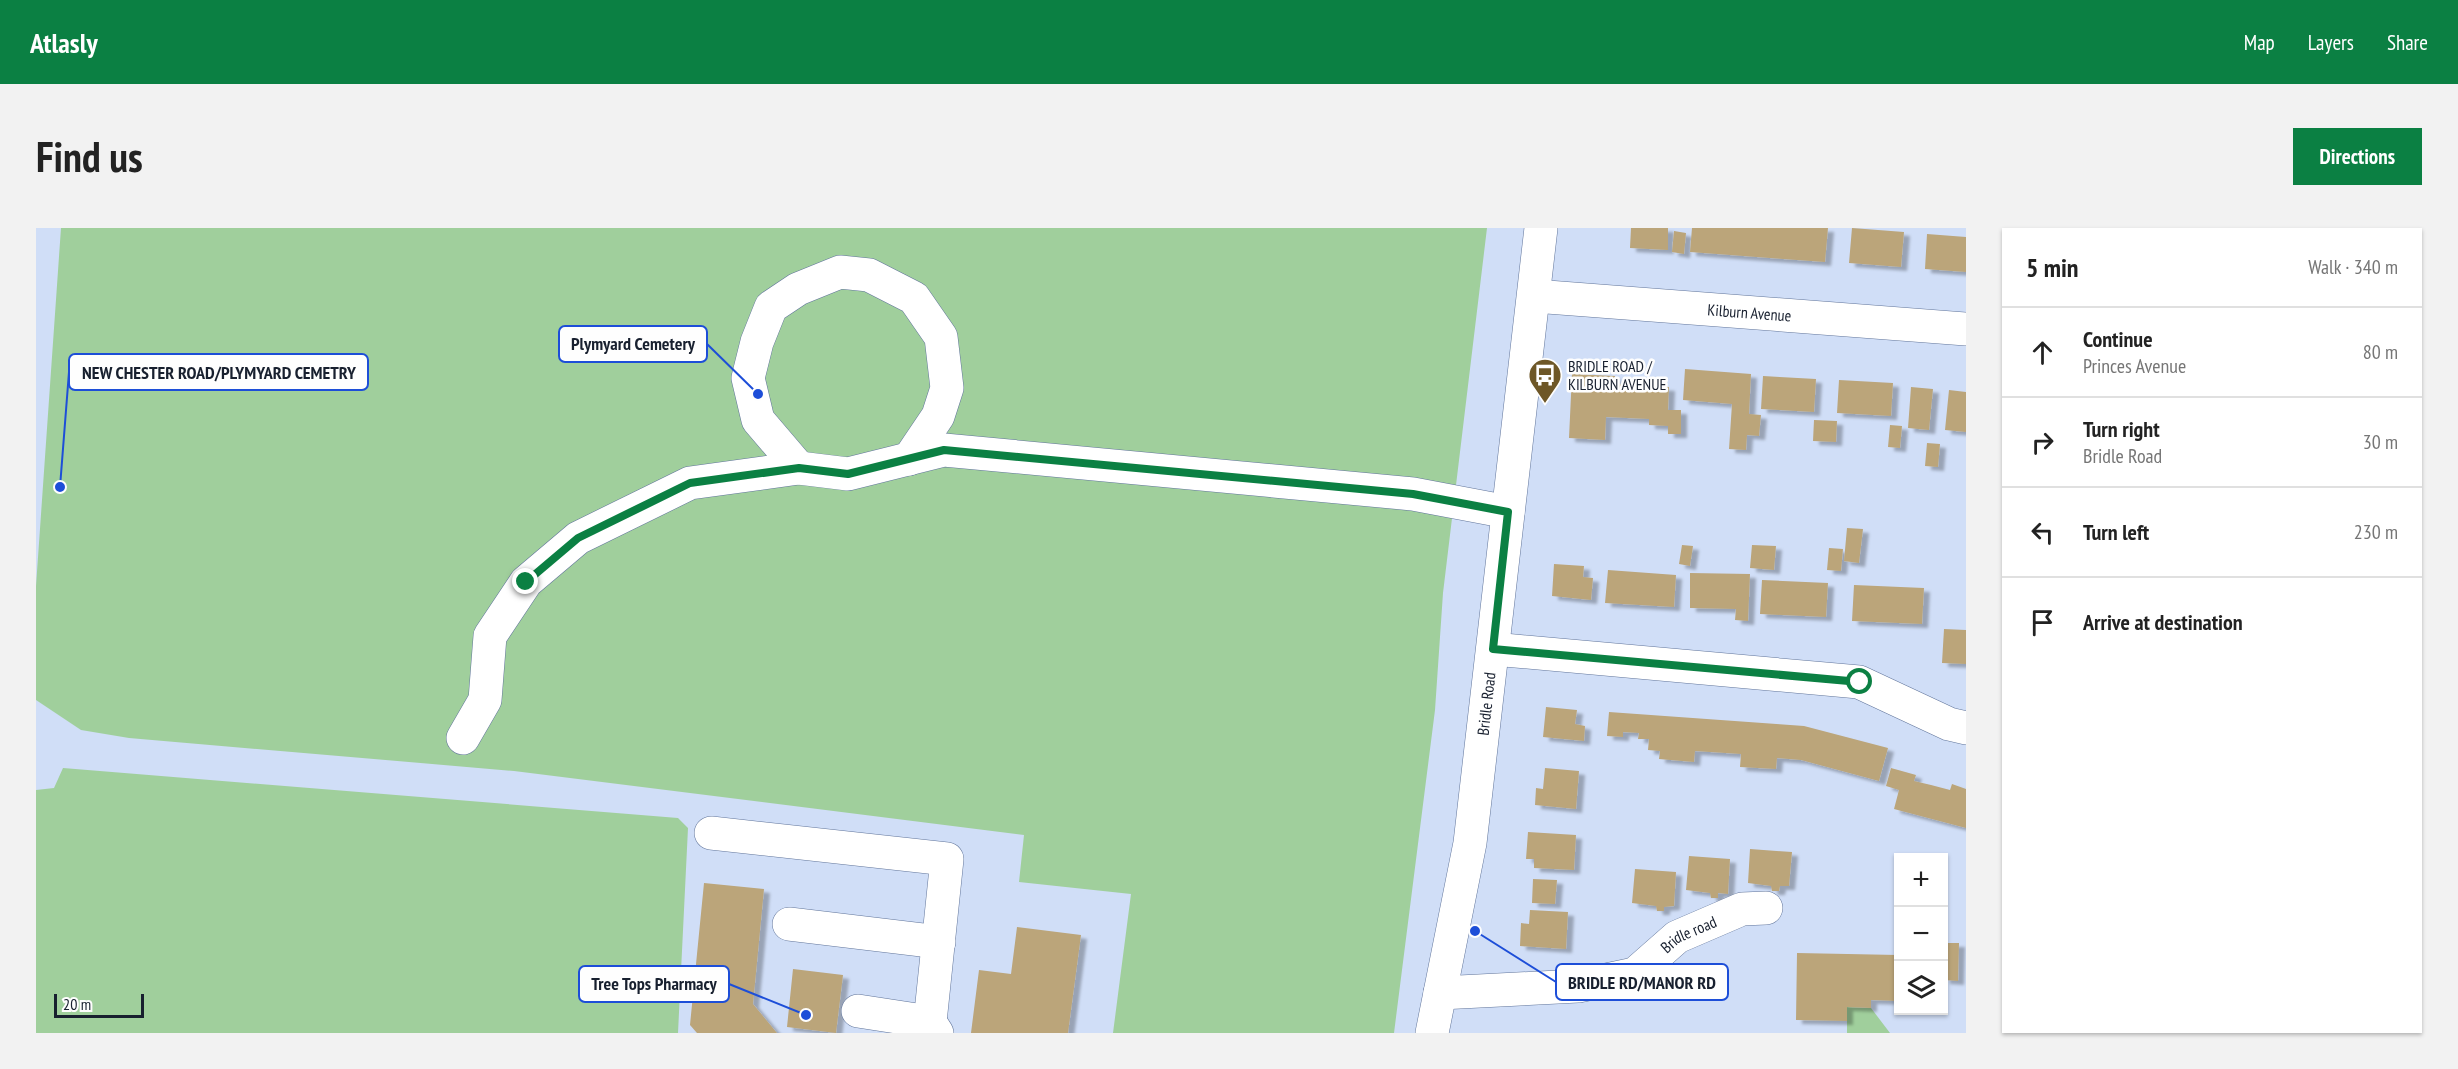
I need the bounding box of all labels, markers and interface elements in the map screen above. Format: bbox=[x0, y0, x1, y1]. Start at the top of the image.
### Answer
text: Atlasly bbox=[30, 24, 98, 61]
text: Map bbox=[2244, 29, 2275, 56]
text: Layers bbox=[2308, 29, 2354, 56]
text: Share bbox=[2387, 29, 2428, 56]
button: Directions bbox=[2293, 128, 2422, 185]
text: Find us bbox=[36, 129, 143, 184]
text: 5 min bbox=[2026, 251, 2079, 284]
text: Walk · 340 m bbox=[2308, 254, 2398, 280]
street label: Kilburn Avenue bbox=[1707, 299, 1792, 326]
text: Continue bbox=[2083, 325, 2153, 353]
callout: Plymyard Cemetery bbox=[559, 326, 707, 362]
text: Plymyard Cemetery bbox=[571, 332, 696, 355]
icon: ahead bbox=[2026, 336, 2059, 369]
text: 80 m bbox=[2363, 339, 2398, 365]
text: Princes Avenue bbox=[2083, 353, 2186, 379]
callout: NEW CHESTER ROAD/PLYMYARD CEMETRY bbox=[69, 354, 368, 390]
place label: BRIDLE ROAD / KILBURN AVENUE bbox=[1568, 356, 1667, 394]
bus stop icon: BRIDLE ROAD / KILBURN AVENUE bbox=[1527, 357, 1563, 404]
text: NEW CHESTER ROAD/PLYMYARD CEMETRY bbox=[82, 361, 356, 384]
text: Turn right bbox=[2083, 415, 2160, 443]
icon: right bbox=[2026, 426, 2059, 459]
text: 30 m bbox=[2363, 429, 2398, 455]
text: Bridle Road bbox=[2083, 443, 2162, 469]
icon: left bbox=[2026, 516, 2059, 549]
text: Turn left bbox=[2083, 518, 2149, 546]
text: 230 m bbox=[2354, 519, 2398, 545]
route end bbox=[512, 568, 538, 594]
icon: arrive bbox=[2026, 606, 2059, 639]
text: Arrive at destination bbox=[2083, 608, 2243, 636]
route start bbox=[1846, 668, 1872, 694]
street label: Bridle Road bbox=[1473, 671, 1500, 736]
map controls bbox=[1894, 853, 1948, 1015]
button: + bbox=[1894, 853, 1948, 907]
button: − bbox=[1894, 907, 1948, 961]
street label: Bridle road bbox=[1656, 911, 1720, 957]
button: layers bbox=[1894, 961, 1948, 1015]
callout: BRIDLE RD/MANOR RD bbox=[1556, 964, 1728, 1000]
callout: Tree Tops Pharmacy bbox=[579, 966, 729, 1002]
text: BRIDLE RD/MANOR RD bbox=[1568, 971, 1716, 994]
text: Tree Tops Pharmacy bbox=[591, 972, 718, 995]
scale bar bbox=[54, 991, 144, 1018]
text: 20 m bbox=[63, 994, 91, 1014]

